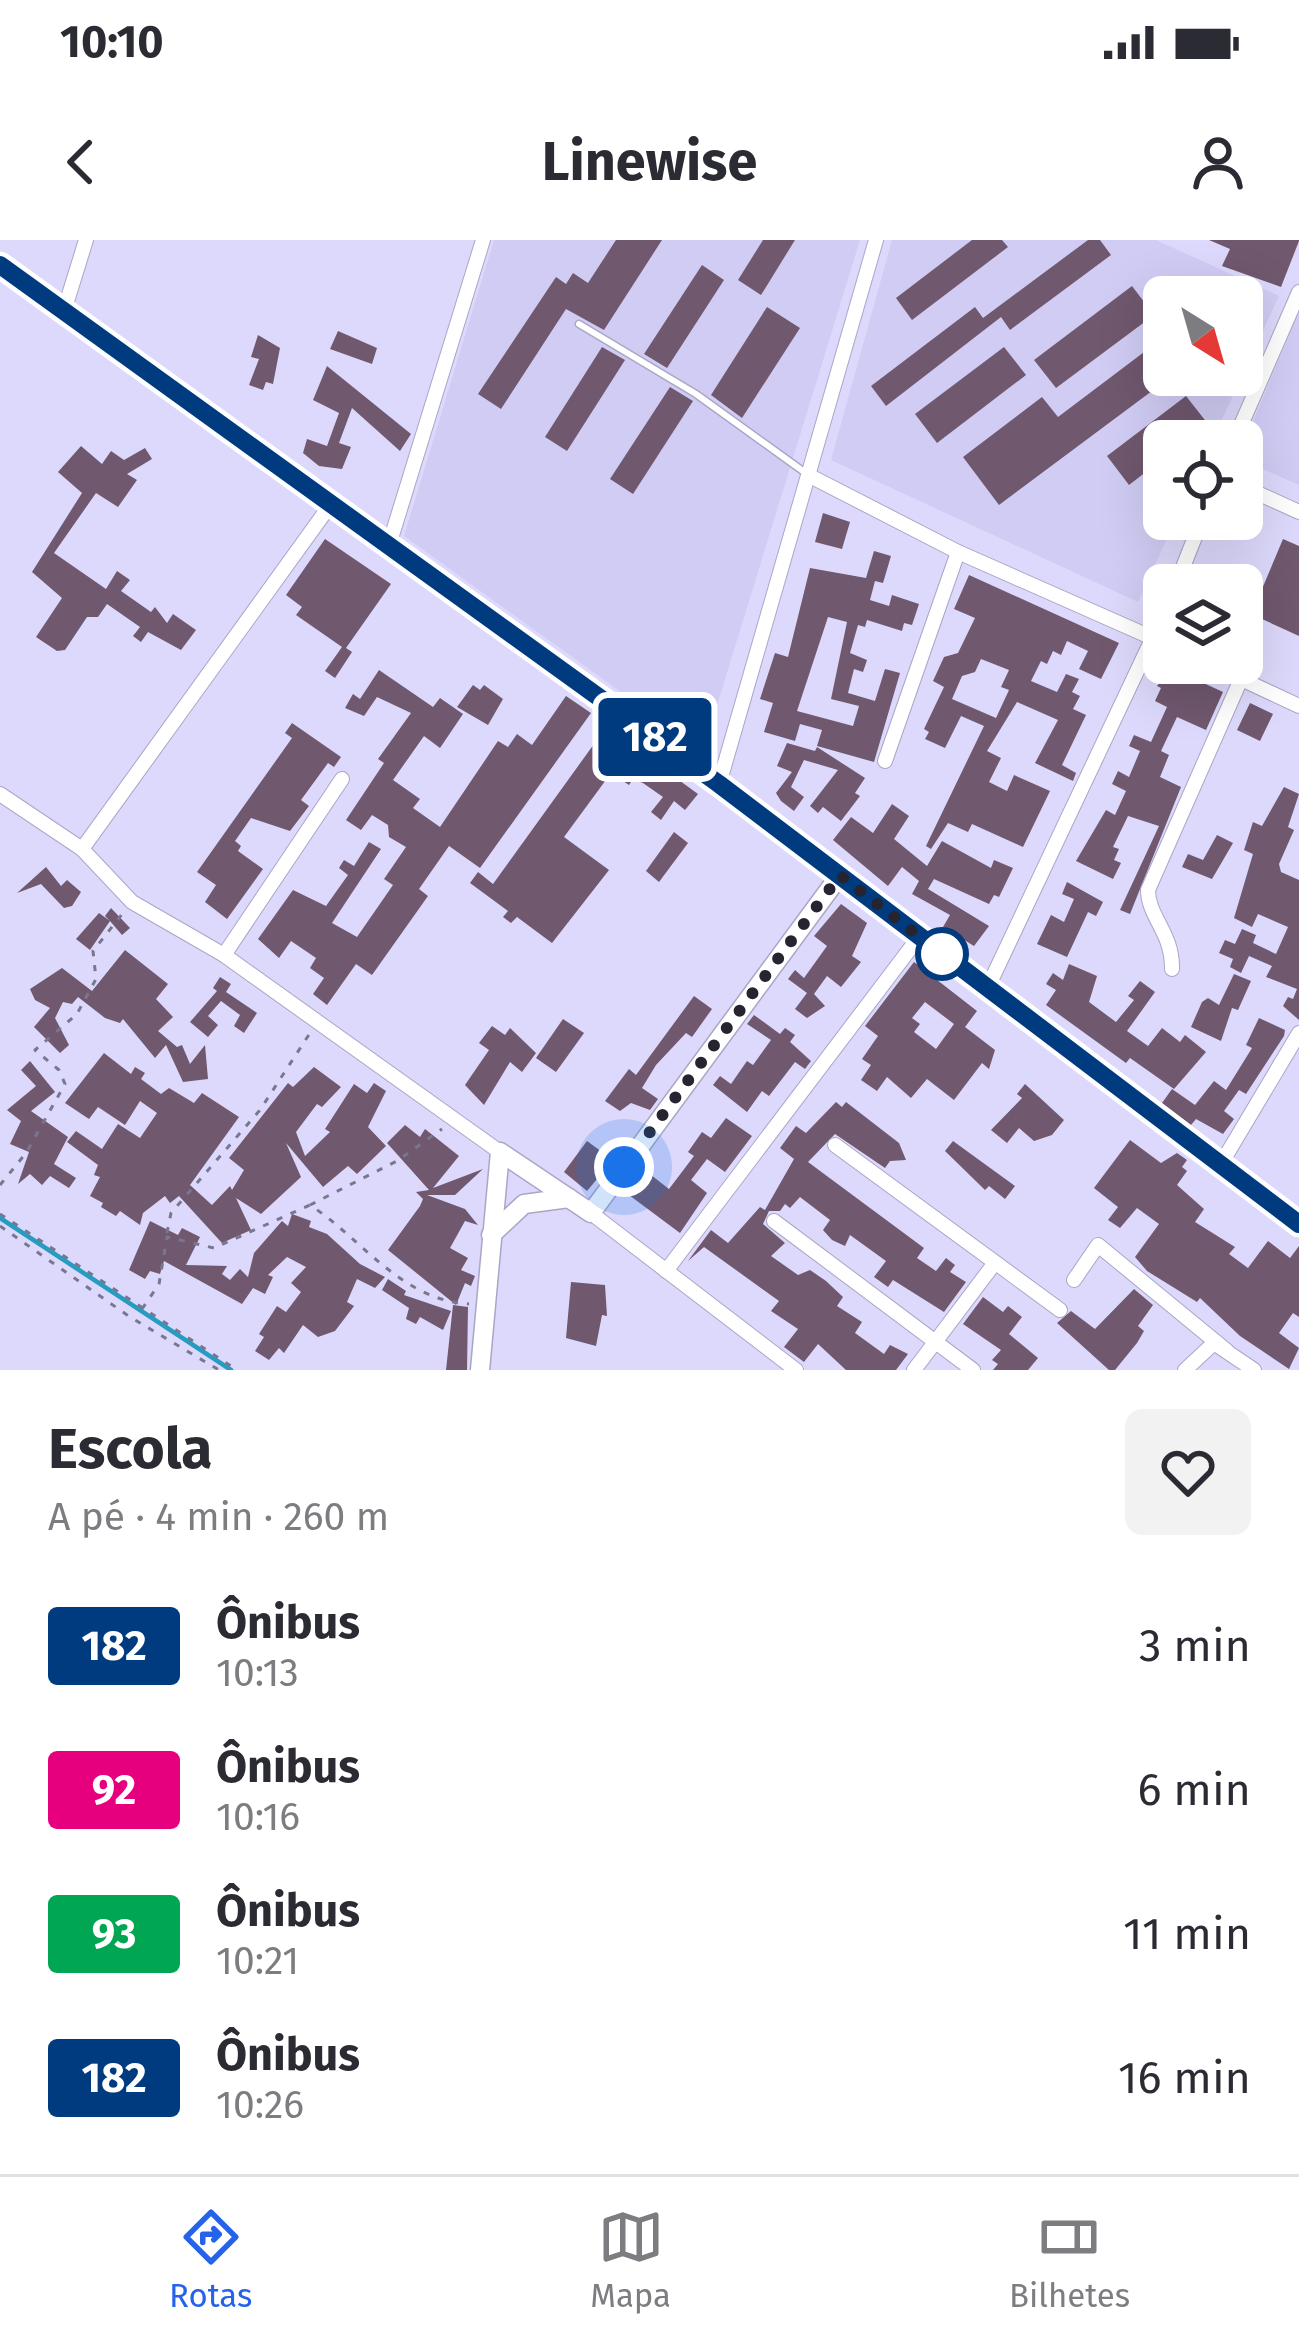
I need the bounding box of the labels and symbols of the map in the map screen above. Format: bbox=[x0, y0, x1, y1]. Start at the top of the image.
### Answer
north arrow bbox=[1143, 276, 1263, 396]
line badge: 182 bbox=[586, 698, 724, 776]
unlabelled marker bbox=[917, 929, 967, 979]
your location bbox=[594, 1137, 654, 1197]

